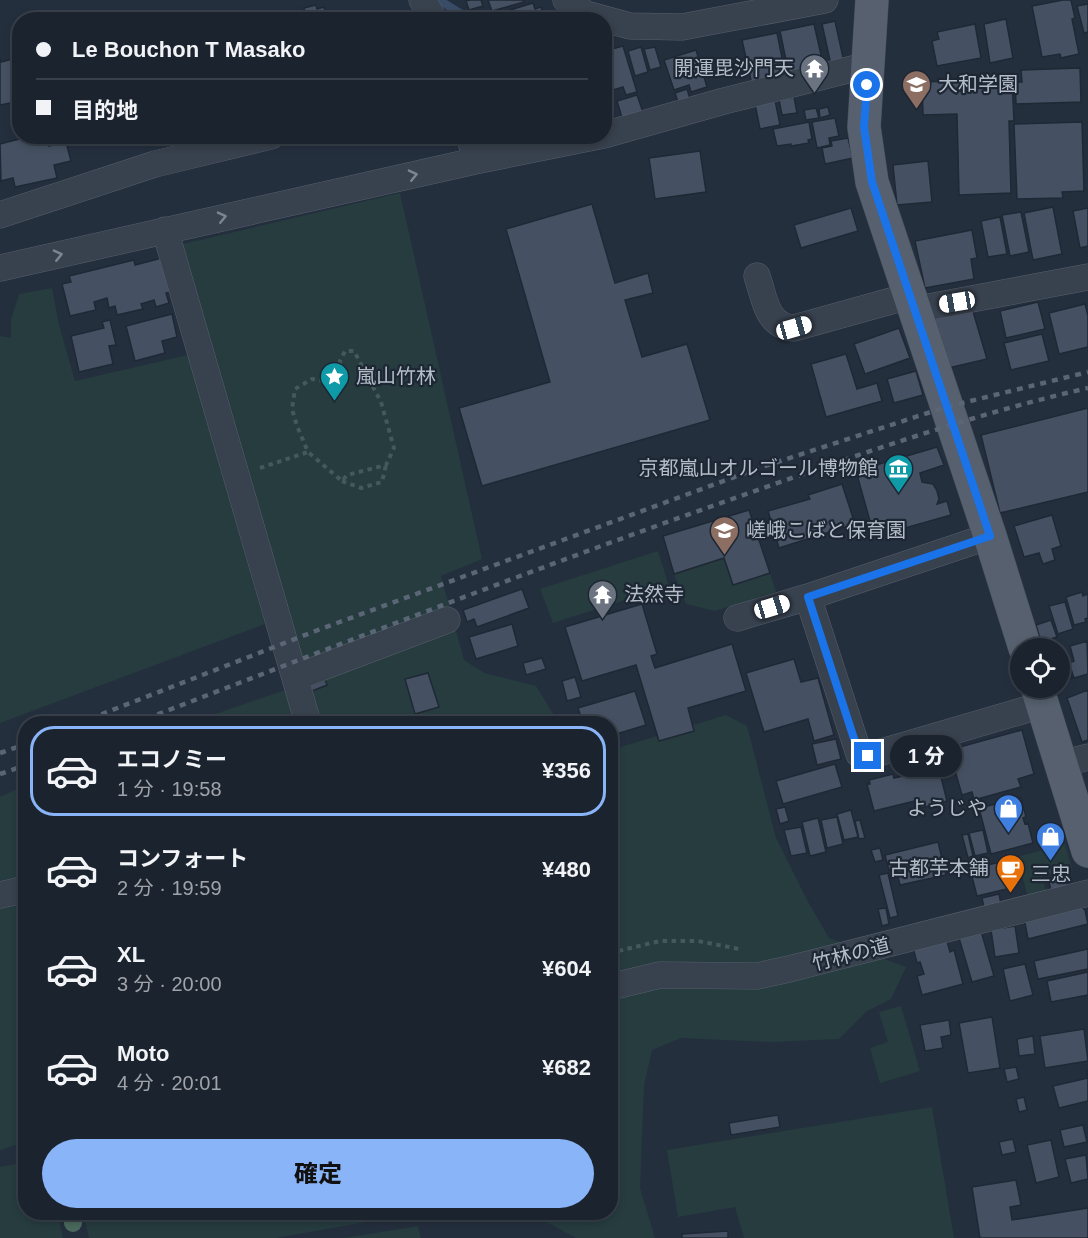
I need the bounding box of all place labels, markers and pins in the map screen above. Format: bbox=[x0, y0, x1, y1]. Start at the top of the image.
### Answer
temple icon: 開運毘沙門天 bbox=[799, 52, 831, 94]
place label: 開運毘沙門天 bbox=[674, 57, 794, 79]
school or university icon: 大和学園 bbox=[901, 68, 933, 110]
place label: 大和学園 bbox=[938, 73, 1018, 95]
place icon: 嵐山竹林 bbox=[319, 360, 351, 402]
place label: 嵐山竹林 bbox=[356, 365, 436, 387]
museum icon: 京都嵐山オルゴール博物館 bbox=[883, 452, 915, 494]
place label: 京都嵐山オルゴール博物館 bbox=[638, 457, 878, 479]
school or university icon: 嵯峨こばと保育園 bbox=[709, 514, 741, 556]
place label: 嵯峨こばと保育園 bbox=[746, 519, 906, 541]
temple icon: 法然寺 bbox=[587, 578, 619, 620]
place label: 法然寺 bbox=[624, 583, 684, 605]
shop icon: ようじや bbox=[992, 792, 1024, 834]
place label: ようじや bbox=[907, 797, 987, 819]
shop icon: 三忠 bbox=[1035, 820, 1067, 862]
cafe icon: 古都芋本舗 bbox=[994, 852, 1026, 894]
place label: 古都芋本舗 bbox=[889, 857, 989, 879]
place label: 三忠 bbox=[1031, 863, 1071, 885]

